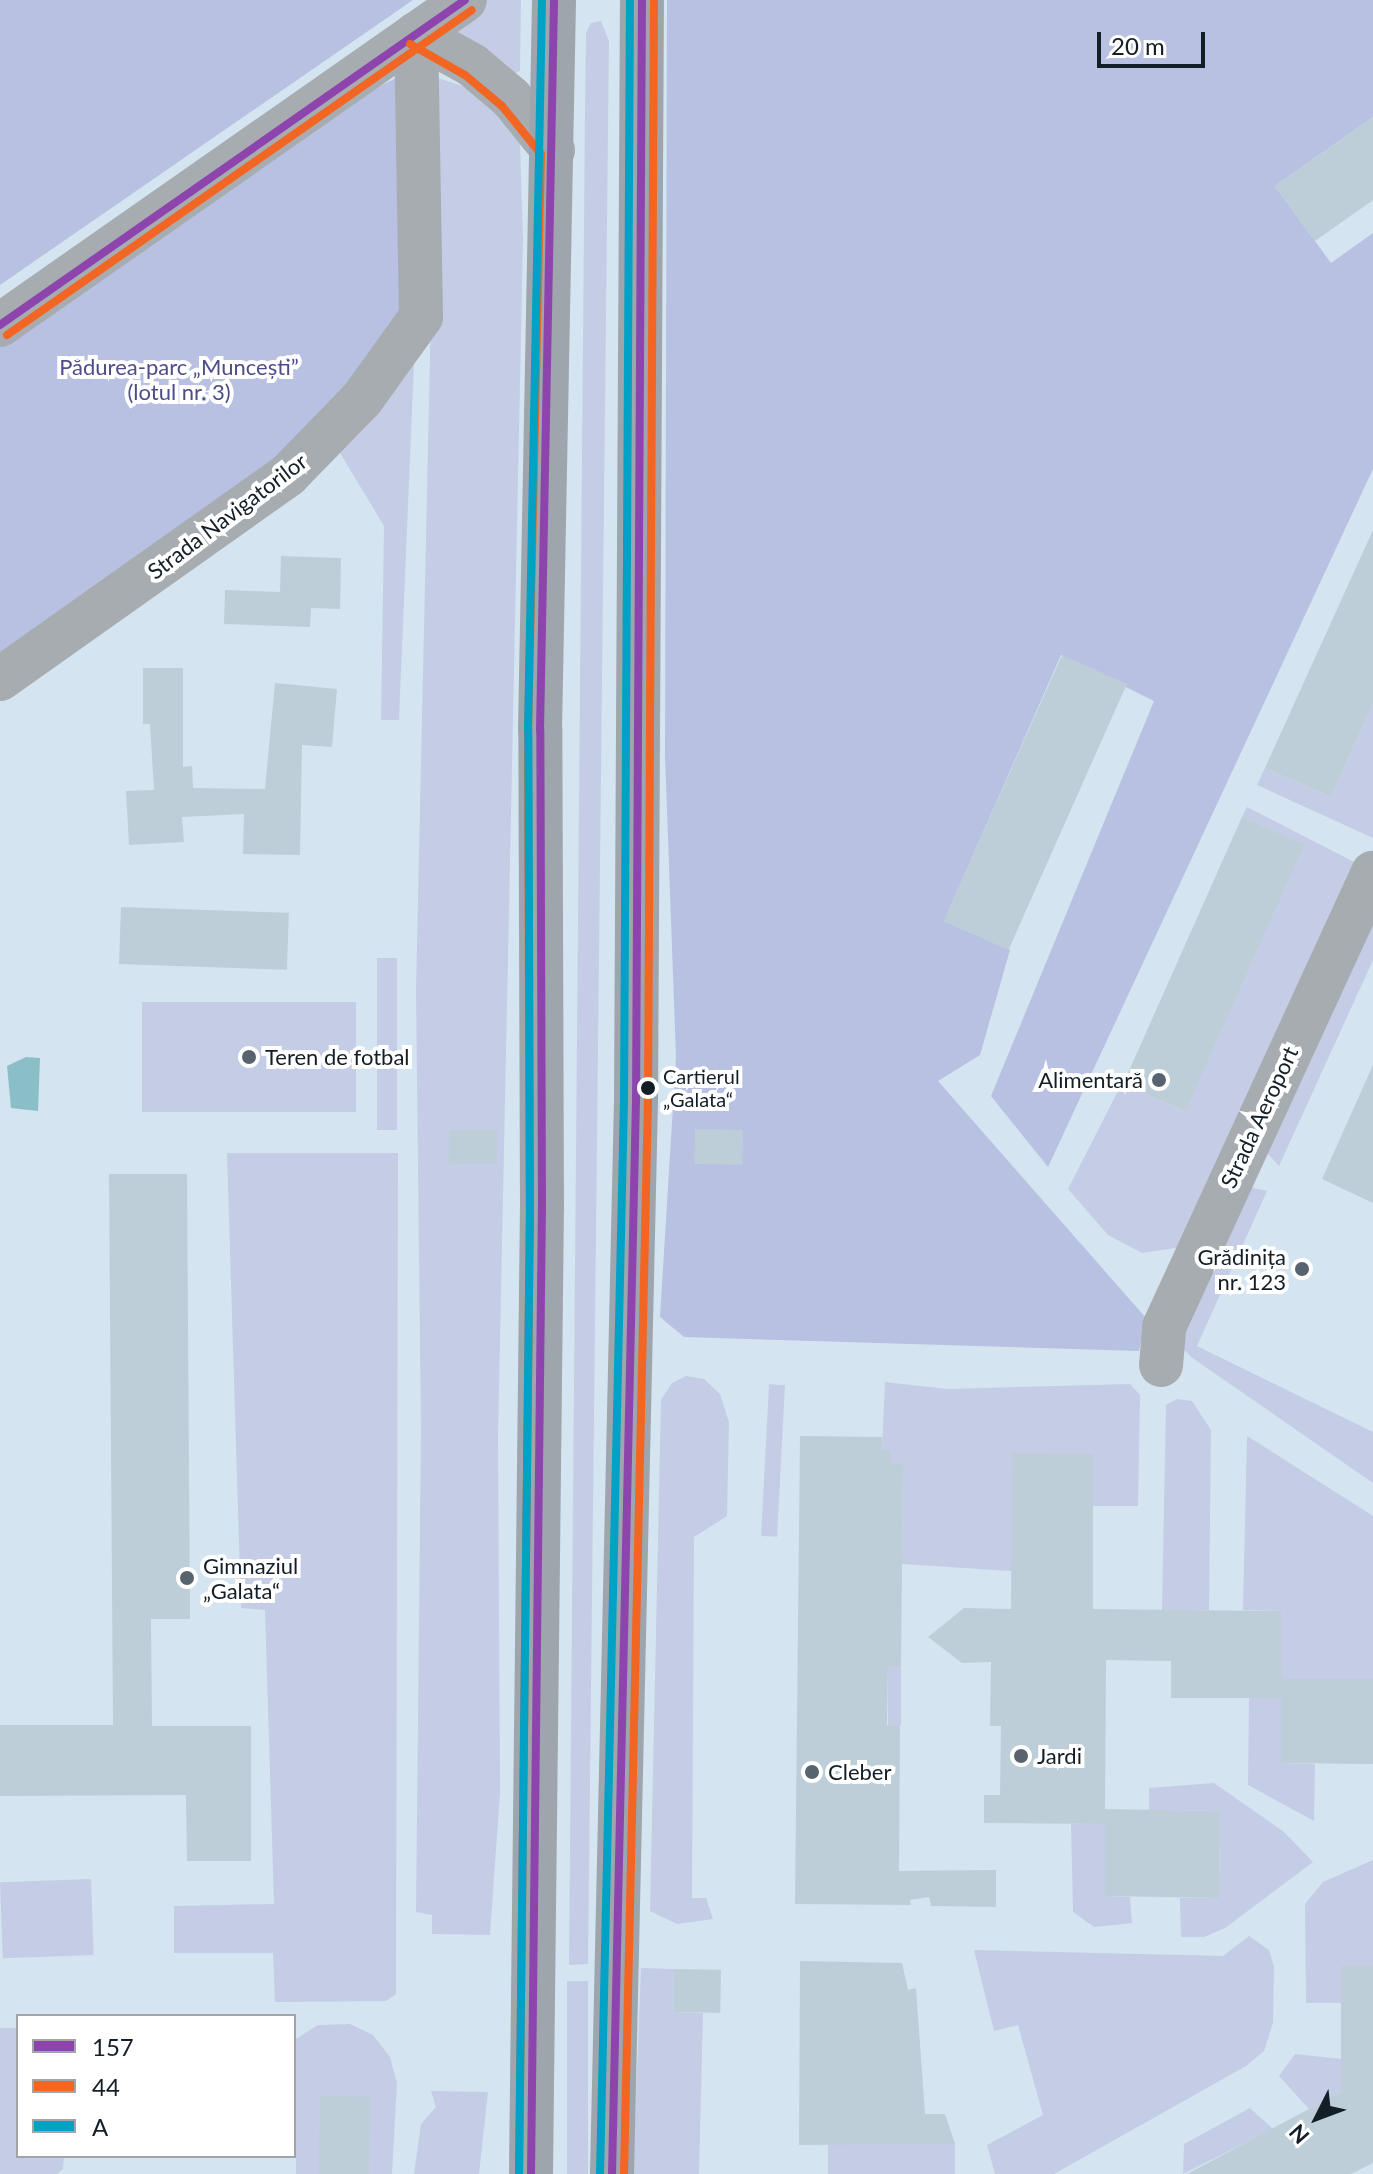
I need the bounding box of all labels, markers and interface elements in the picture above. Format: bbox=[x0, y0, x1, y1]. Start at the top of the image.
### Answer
scale bar bbox=[1101, 16, 1209, 66]
text: 20 m bbox=[1111, 31, 1165, 60]
park label: Pădurea-parc „Muncești” (lotul nr. 3) bbox=[59, 353, 299, 404]
street label: Strada Navigatorilor bbox=[142, 448, 312, 584]
street label: Strada Aeroport bbox=[1215, 1042, 1303, 1192]
place label: Teren de fotbal bbox=[265, 1044, 410, 1070]
marker: Teren de fotbal bbox=[240, 1048, 258, 1066]
place label: Cartierul „Galata“ bbox=[663, 1064, 740, 1111]
place label: Alimentară bbox=[1038, 1067, 1143, 1093]
marker: Alimentară bbox=[1150, 1071, 1168, 1089]
marker: Cartierul „Galata“ bbox=[640, 1080, 656, 1096]
place label: Grădinița nr. 123 bbox=[1197, 1243, 1286, 1294]
marker: Grădinița nr. 123 bbox=[1293, 1260, 1311, 1278]
place label: Gimnaziul „Galata“ bbox=[203, 1552, 298, 1604]
marker: Gimnaziul „Galata“ bbox=[178, 1569, 196, 1587]
place label: Jardi bbox=[1037, 1743, 1082, 1769]
marker: Jardi bbox=[1012, 1747, 1030, 1765]
place label: Cleber bbox=[828, 1759, 891, 1785]
marker: Cleber bbox=[803, 1763, 821, 1781]
legend bbox=[16, 2014, 296, 2158]
text: 157 bbox=[92, 2032, 134, 2061]
text: 44 bbox=[92, 2072, 120, 2101]
north arrow bbox=[1277, 2078, 1357, 2158]
text: A bbox=[92, 2112, 108, 2141]
text: N bbox=[1283, 2119, 1315, 2150]

